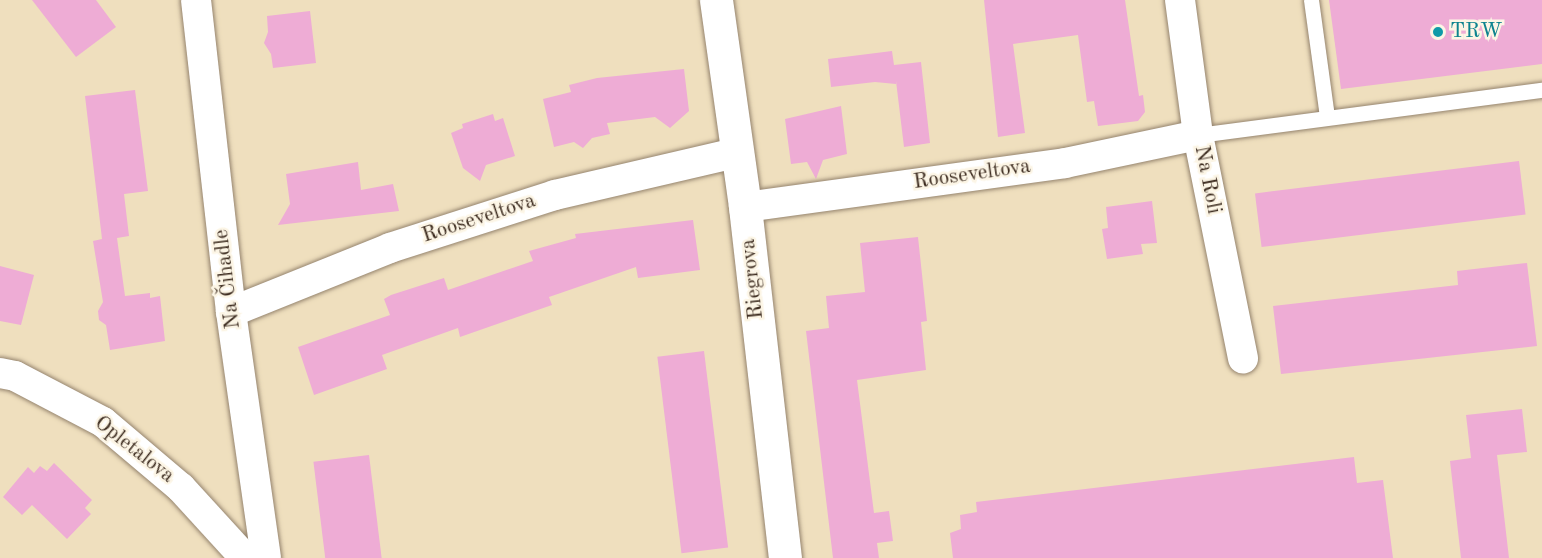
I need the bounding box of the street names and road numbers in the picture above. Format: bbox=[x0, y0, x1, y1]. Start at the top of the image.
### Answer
street label: Na Roli bbox=[1188, 144, 1226, 216]
street label: Rooseveltova bbox=[912, 154, 1032, 196]
street label: Rooseveltova bbox=[419, 189, 539, 249]
street label: Na Čihadle bbox=[209, 228, 247, 330]
street label: Riegrova bbox=[736, 238, 770, 320]
street label: Opletalova bbox=[89, 411, 179, 489]

